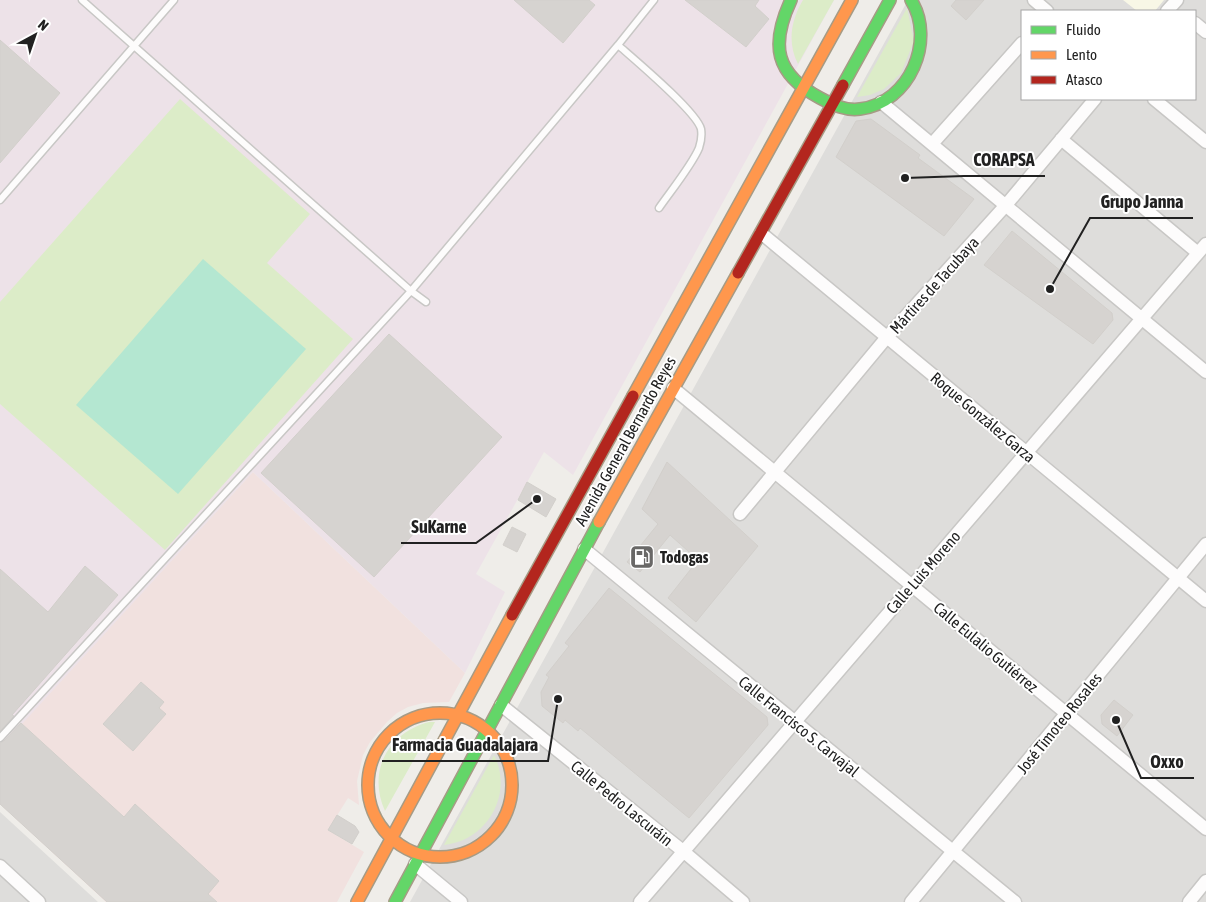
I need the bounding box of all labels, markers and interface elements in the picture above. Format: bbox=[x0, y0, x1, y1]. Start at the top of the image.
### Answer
north arrow bbox=[10, 10, 60, 60]
legend bbox=[1021, 10, 1196, 100]
text: N bbox=[35, 16, 52, 34]
text: Fluido bbox=[1066, 21, 1101, 38]
text: Lento bbox=[1066, 46, 1097, 63]
text: Atasco bbox=[1066, 71, 1103, 88]
callout: CORAPSA bbox=[964, 143, 1045, 176]
text: CORAPSA bbox=[973, 149, 1035, 170]
callout: Grupo Janna bbox=[1090, 185, 1193, 218]
text: Grupo Janna bbox=[1101, 191, 1183, 212]
street label: Mártires de Tacubaya bbox=[886, 233, 983, 338]
street label: Avenida General Bernardo Reyes bbox=[571, 353, 680, 529]
street label: Roque González Garza bbox=[927, 368, 1039, 467]
callout: SuKarne bbox=[401, 510, 476, 543]
text: SuKarne bbox=[411, 516, 467, 537]
street label: Calle Luis Moreno bbox=[882, 527, 964, 617]
fuel station icon: Todogas bbox=[629, 544, 655, 570]
place label: Todogas bbox=[660, 548, 709, 566]
street label: Calle Eulalio Gutiérrez bbox=[930, 598, 1042, 696]
street label: José Timoteo Rosales bbox=[1013, 669, 1105, 777]
street label: Calle Francisco S. Carvajal bbox=[735, 672, 863, 781]
callout: Farmacia Guadalajara bbox=[382, 728, 548, 761]
text: Farmacia Guadalajara bbox=[392, 734, 538, 755]
callout: Oxxo bbox=[1141, 745, 1194, 778]
text: Oxxo bbox=[1150, 751, 1184, 772]
street label: Calle Pedro Lascuráin bbox=[568, 757, 676, 849]

